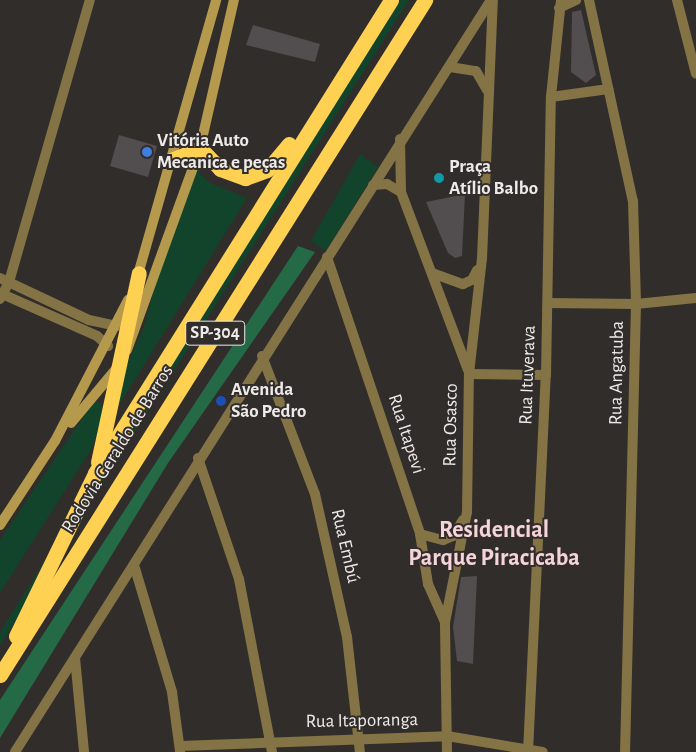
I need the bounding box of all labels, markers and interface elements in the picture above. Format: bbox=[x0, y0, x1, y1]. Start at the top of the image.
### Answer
place label: Vitória Auto Mecanica e peças bbox=[157, 130, 285, 174]
marker: Vitória Auto Mecanica e peças bbox=[141, 146, 153, 158]
place label: Praça Atílio Balbo bbox=[449, 156, 538, 200]
marker: Praça Atílio Balbo bbox=[433, 172, 445, 184]
road number: SP-304 bbox=[185, 317, 245, 348]
street label: Rua Angatuba bbox=[605, 321, 629, 425]
street label: Rua Ituverava bbox=[515, 325, 541, 425]
street label: Rodovia Geraldo de Barros bbox=[57, 361, 179, 537]
place label: Avenida São Pedro bbox=[231, 379, 306, 423]
street label: Rua Osasco bbox=[439, 383, 463, 467]
street label: Rua Itapevi bbox=[382, 391, 430, 477]
marker: Avenida São Pedro bbox=[215, 395, 227, 407]
street label: Rua Embú bbox=[325, 507, 365, 585]
district label: Residencial Parque Piracicaba bbox=[408, 517, 580, 573]
street label: Rua Itaporanga bbox=[306, 709, 418, 733]

